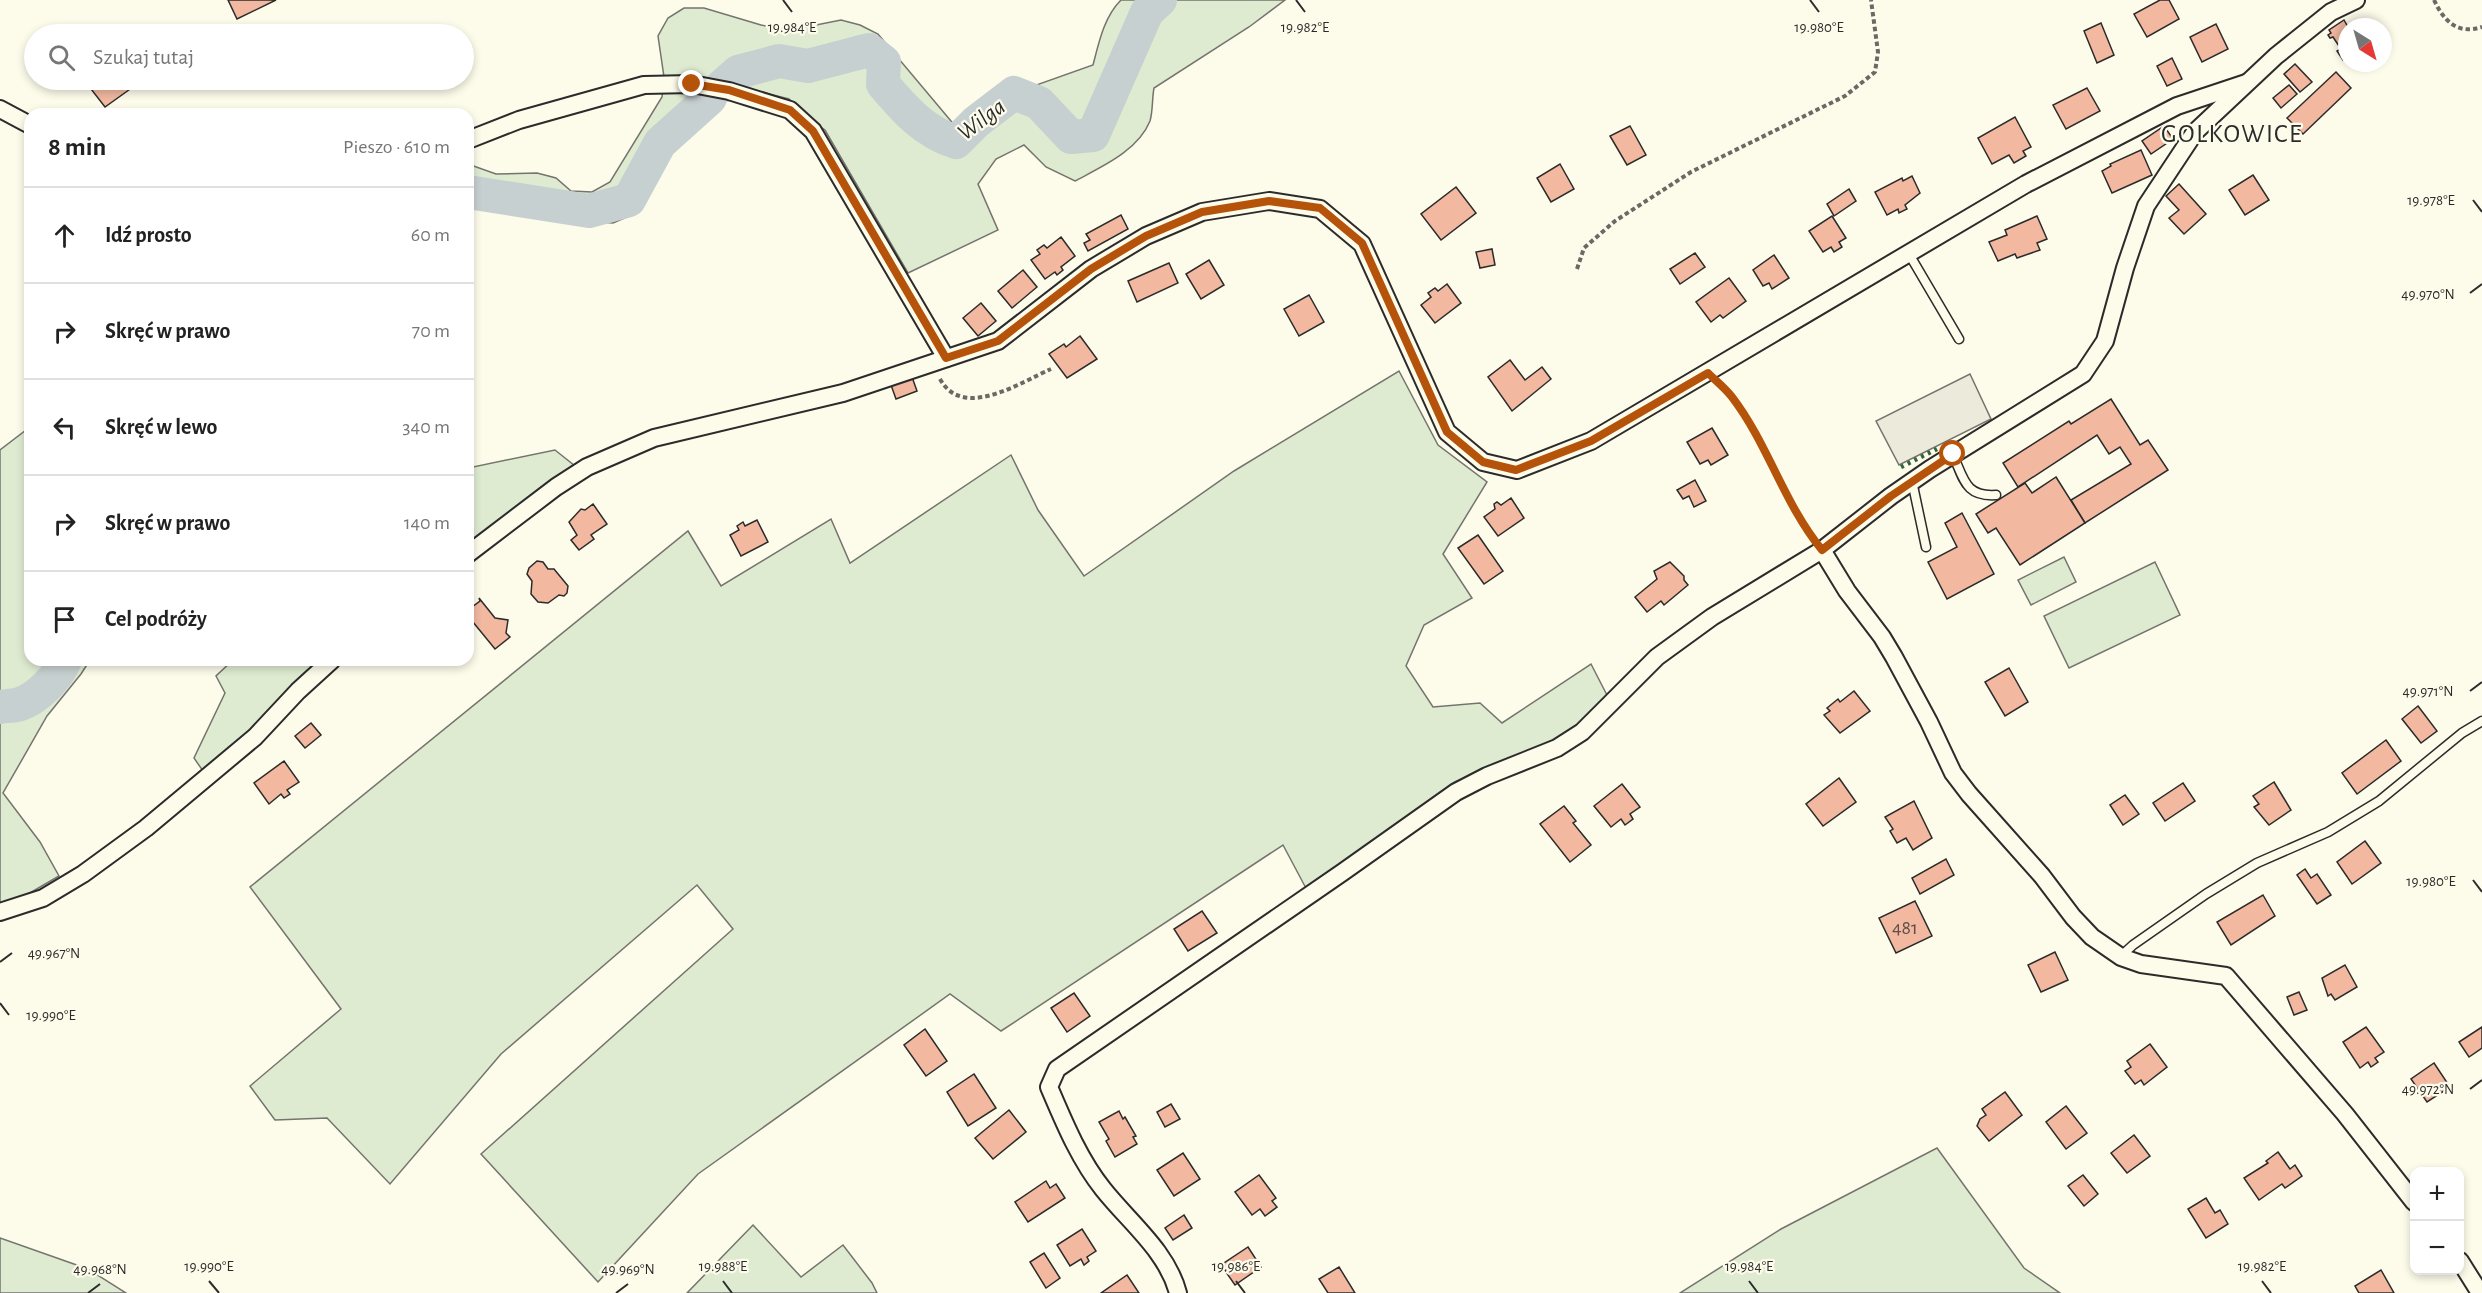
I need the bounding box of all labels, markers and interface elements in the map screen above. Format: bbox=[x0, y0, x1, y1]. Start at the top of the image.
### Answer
north arrow bbox=[2338, 18, 2392, 72]
text: 19.984°E bbox=[768, 20, 816, 35]
text: 19.982°E bbox=[1281, 20, 1329, 35]
text: 19.980°E bbox=[1794, 20, 1844, 35]
search box bbox=[24, 24, 474, 90]
icon: search bbox=[45, 41, 78, 74]
text: Szukaj tutaj bbox=[93, 46, 194, 68]
route end bbox=[678, 70, 704, 96]
water label: Wilga bbox=[953, 94, 1010, 145]
district label: GOLKOWICE bbox=[2161, 121, 2303, 147]
text: 8 min bbox=[48, 134, 106, 160]
text: Pieszo · 610 m bbox=[343, 137, 450, 157]
text: 19.978°E bbox=[2407, 193, 2455, 208]
icon: ahead bbox=[48, 219, 81, 252]
text: Idź prosto bbox=[105, 224, 192, 246]
text: 60 m bbox=[411, 225, 450, 245]
text: 49.970°N bbox=[2401, 287, 2455, 302]
icon: right bbox=[48, 315, 81, 348]
text: Skręć w prawo bbox=[105, 320, 230, 342]
text: 70 m bbox=[412, 321, 450, 341]
icon: left bbox=[48, 411, 81, 444]
text: Skręć w lewo bbox=[105, 416, 217, 438]
text: 340 m bbox=[402, 417, 450, 437]
route start bbox=[1939, 440, 1965, 466]
icon: right bbox=[48, 507, 81, 540]
text: Skręć w prawo bbox=[105, 512, 230, 534]
text: 140 m bbox=[404, 513, 450, 533]
icon: arrive bbox=[48, 603, 81, 636]
text: Cel podróży bbox=[105, 608, 207, 630]
text: 49.971°N bbox=[2403, 684, 2453, 699]
text: 19.980°E bbox=[2406, 874, 2456, 889]
house number: 481 bbox=[1892, 918, 1918, 938]
text: 49.967°N bbox=[28, 946, 80, 961]
text: 19.990°E bbox=[26, 1008, 76, 1023]
text: 49.972°N bbox=[2402, 1082, 2454, 1097]
map controls bbox=[2410, 1167, 2464, 1275]
button: + bbox=[2410, 1167, 2464, 1221]
button: − bbox=[2410, 1221, 2464, 1275]
text: 19.990°E bbox=[184, 1259, 234, 1274]
text: 19.988°E bbox=[699, 1259, 747, 1274]
text: 19.986°E bbox=[1212, 1259, 1260, 1274]
text: 19.984°E bbox=[1725, 1259, 1773, 1274]
text: 19.982°E bbox=[2238, 1259, 2286, 1274]
text: 49.968°N bbox=[73, 1262, 127, 1277]
text: 49.969°N bbox=[601, 1262, 655, 1277]

